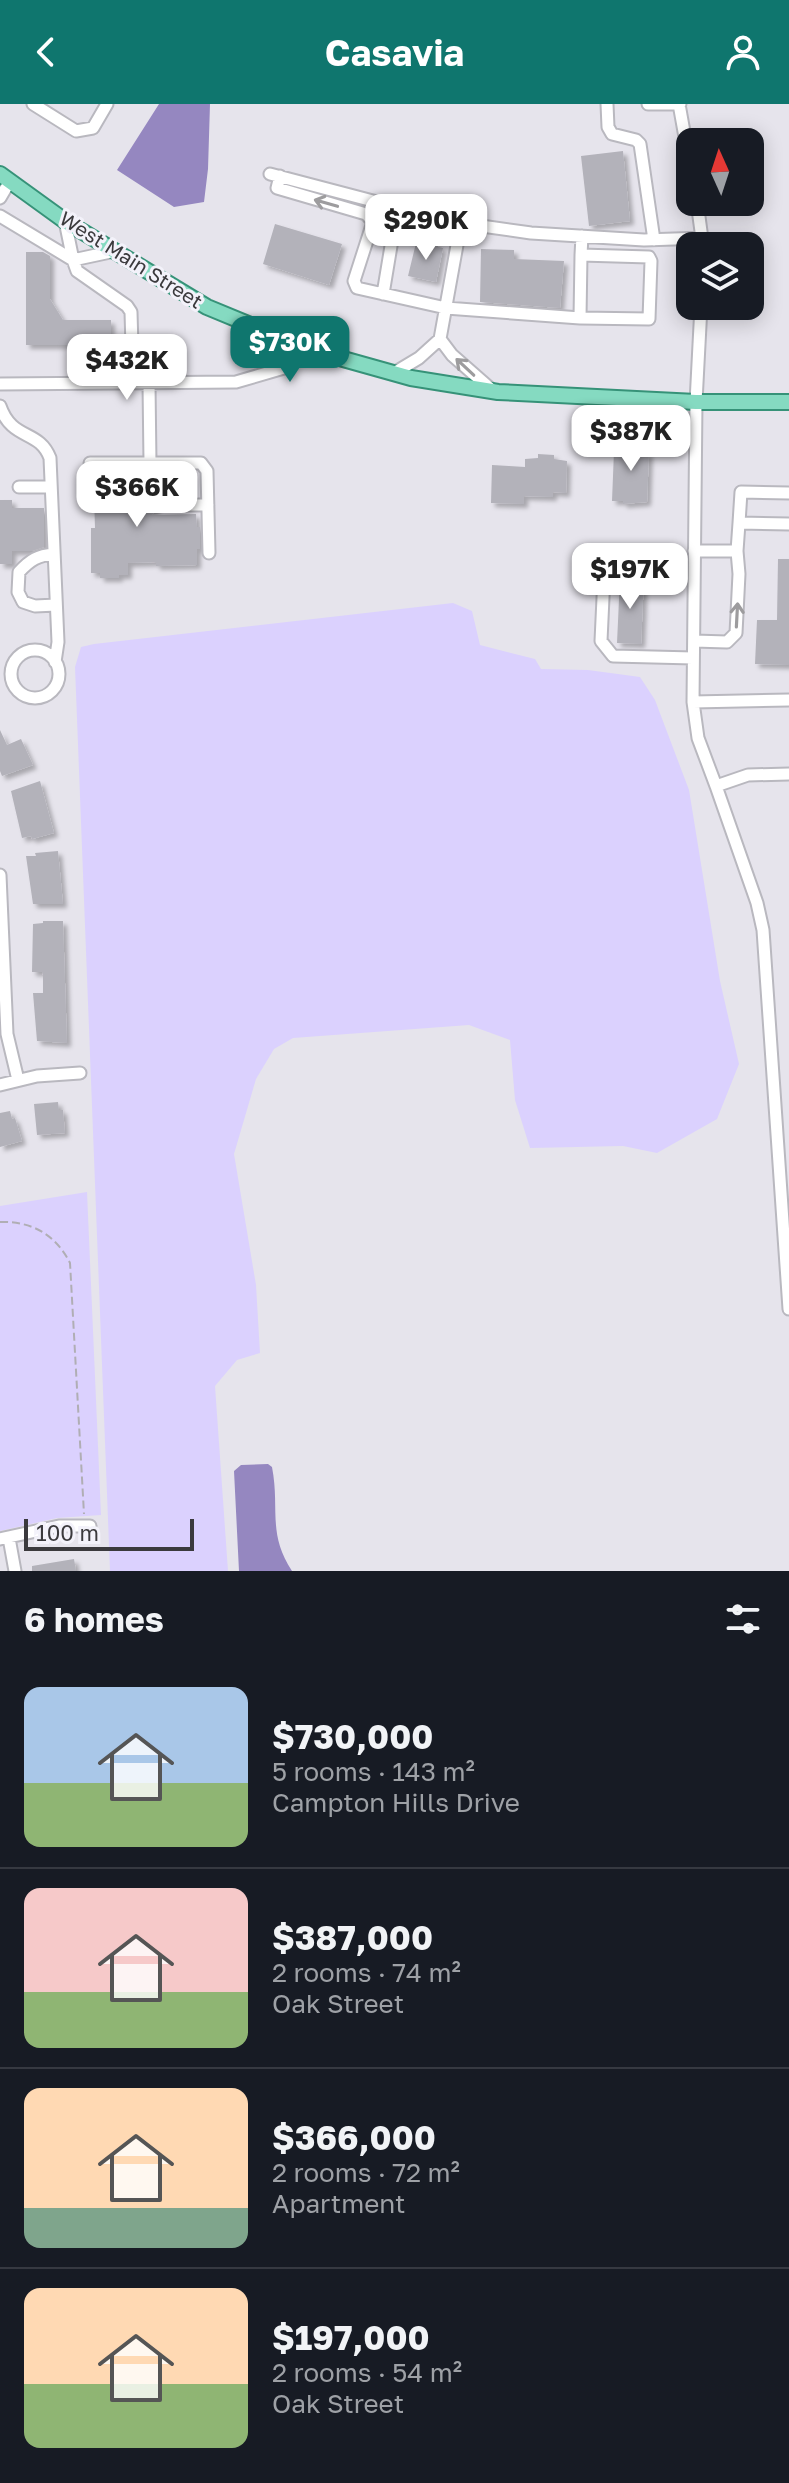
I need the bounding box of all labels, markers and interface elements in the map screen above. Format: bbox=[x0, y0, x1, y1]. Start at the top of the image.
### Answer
icon: back bbox=[24, 30, 68, 74]
icon: person bbox=[721, 30, 765, 74]
text: Casavia bbox=[325, 31, 464, 74]
north arrow bbox=[676, 128, 764, 216]
map controls bbox=[676, 128, 764, 320]
one-way arrow bbox=[314, 194, 340, 209]
pin: $290K bbox=[370, 194, 482, 262]
text: $290K bbox=[383, 204, 469, 235]
street label: West Main Street bbox=[56, 206, 207, 313]
button: layers bbox=[676, 232, 764, 320]
pin: $730K bbox=[234, 316, 346, 384]
text: $730K bbox=[248, 326, 332, 357]
pin: $432K bbox=[71, 334, 183, 402]
text: $432K bbox=[85, 344, 169, 375]
one-way arrow bbox=[455, 358, 475, 376]
pin: $387K bbox=[575, 405, 687, 473]
text: $387K bbox=[590, 415, 672, 446]
pin: $366K bbox=[81, 461, 193, 529]
text: $366K bbox=[94, 471, 180, 502]
pin: $197K bbox=[574, 543, 686, 611]
text: $197K bbox=[590, 553, 670, 584]
one-way arrow bbox=[730, 602, 745, 629]
scale bar bbox=[24, 1515, 194, 1551]
text: 100 m bbox=[36, 1519, 99, 1546]
icon: filters bbox=[721, 1597, 765, 1641]
text: 6 homes bbox=[24, 1599, 164, 1639]
text: $730,000 bbox=[272, 1716, 433, 1756]
icon: home bbox=[88, 1719, 184, 1815]
text: 5 rooms · 143 m² bbox=[272, 1756, 475, 1787]
text: Campton Hills Drive bbox=[272, 1787, 520, 1818]
text: $387,000 bbox=[272, 1917, 433, 1957]
icon: home bbox=[88, 1920, 184, 2016]
text: 2 rooms · 74 m² bbox=[272, 1957, 461, 1988]
text: Oak Street bbox=[272, 1988, 404, 2019]
text: $366,000 bbox=[272, 2117, 436, 2157]
icon: home bbox=[88, 2120, 184, 2216]
text: 2 rooms · 72 m² bbox=[272, 2157, 460, 2188]
text: Apartment bbox=[272, 2188, 405, 2219]
text: $197,000 bbox=[272, 2317, 430, 2357]
icon: home bbox=[88, 2320, 184, 2416]
text: 2 rooms · 54 m² bbox=[272, 2357, 462, 2388]
text: Oak Street bbox=[272, 2388, 404, 2419]

